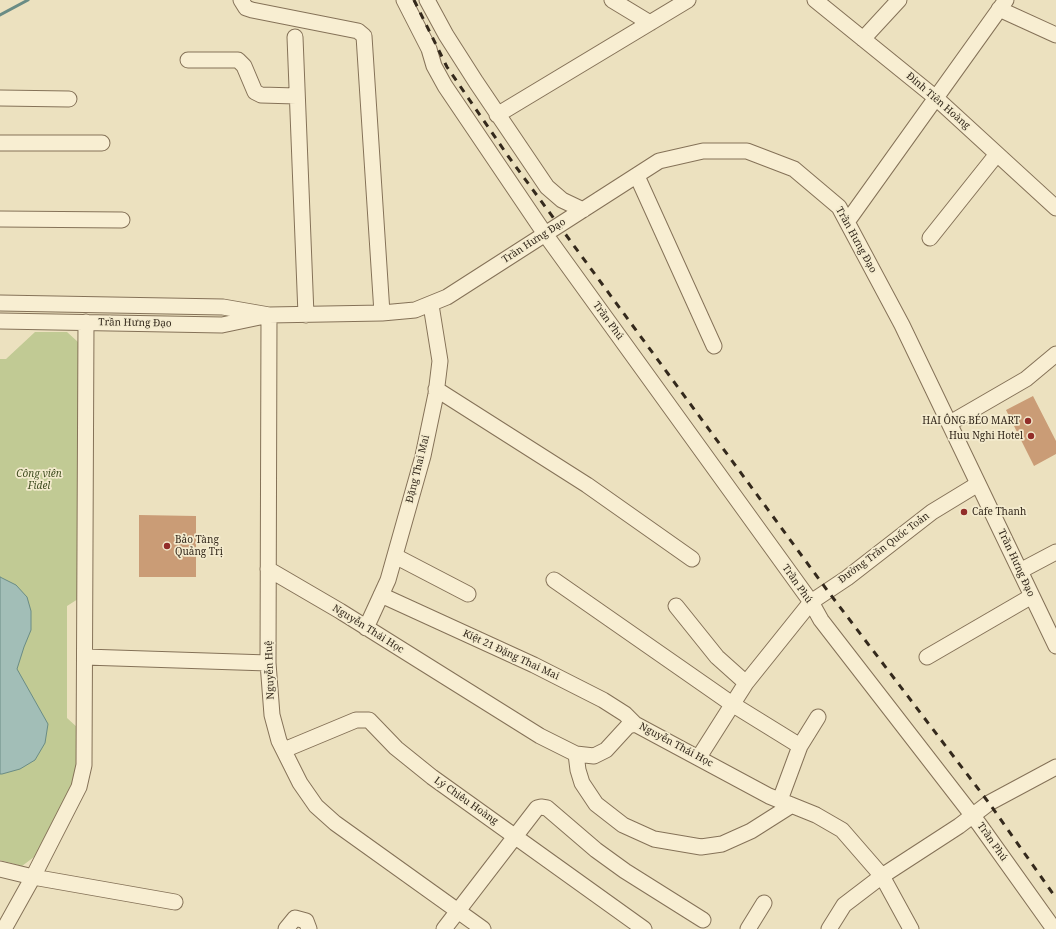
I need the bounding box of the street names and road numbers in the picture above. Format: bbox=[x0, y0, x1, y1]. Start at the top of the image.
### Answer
street label: Đinh Tiên Hoàng bbox=[904, 70, 972, 132]
street label: Trần Hưng Đạo bbox=[833, 205, 879, 275]
street label: Trần Hưng Đạo bbox=[500, 216, 568, 266]
street label: Trần Phú bbox=[590, 300, 626, 342]
street label: Trần Hưng Đạo bbox=[98, 316, 172, 330]
street label: Đặng Thai Mai bbox=[404, 434, 432, 504]
street label: Đường Trần Quốc Toản bbox=[836, 510, 932, 586]
street label: Trần Hưng Đạo bbox=[995, 527, 1037, 599]
street label: Trần Phú bbox=[779, 563, 815, 605]
street label: Nguyễn Thái Học bbox=[330, 602, 406, 656]
street label: Kiệt 21 Đặng Thai Mai bbox=[461, 627, 561, 683]
street label: Nguyễn Huệ bbox=[263, 640, 277, 700]
street label: Nguyễn Thái Học bbox=[637, 720, 715, 770]
street label: Lý Chiêu Hoàng bbox=[432, 774, 500, 828]
street label: Trần Phú bbox=[974, 821, 1010, 863]

